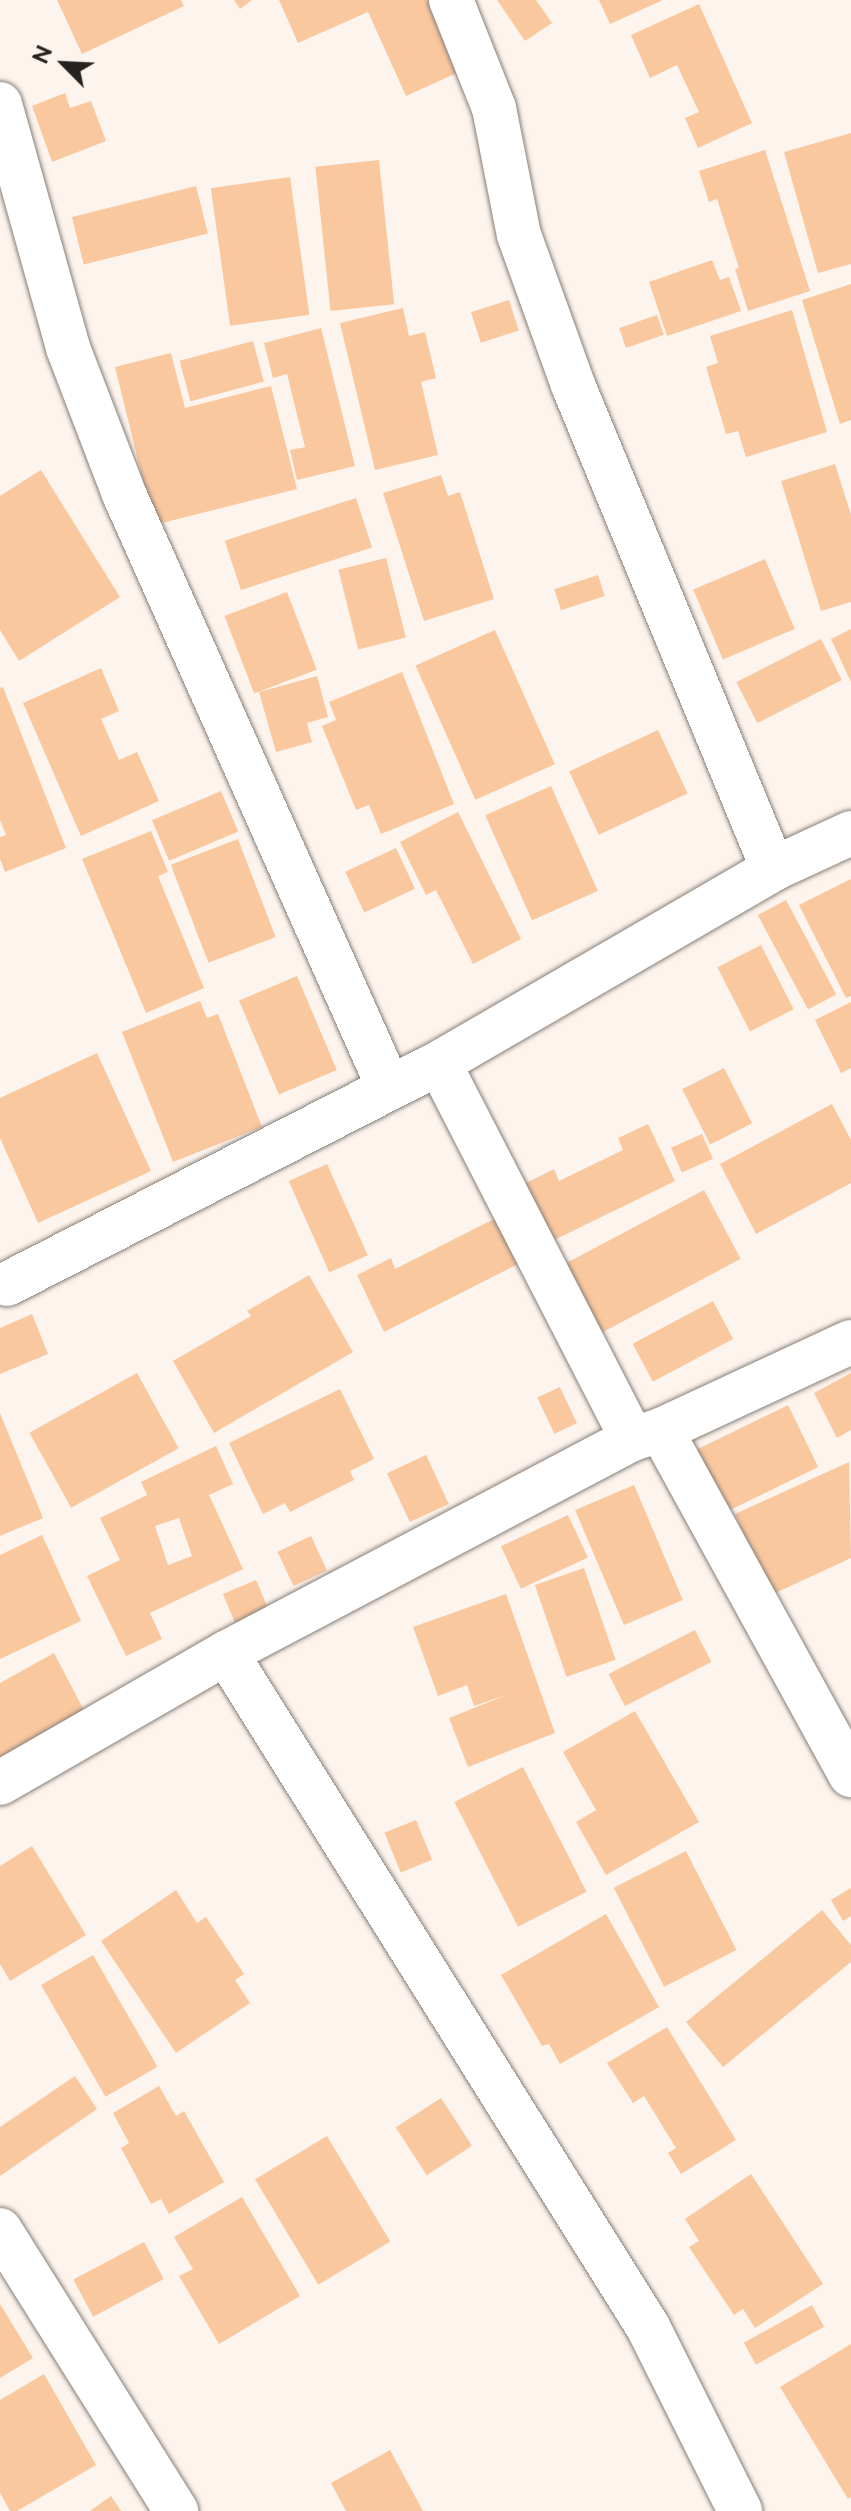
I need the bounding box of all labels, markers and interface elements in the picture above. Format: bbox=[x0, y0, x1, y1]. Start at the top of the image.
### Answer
north arrow bbox=[24, 24, 104, 104]
text: N bbox=[27, 41, 57, 67]

